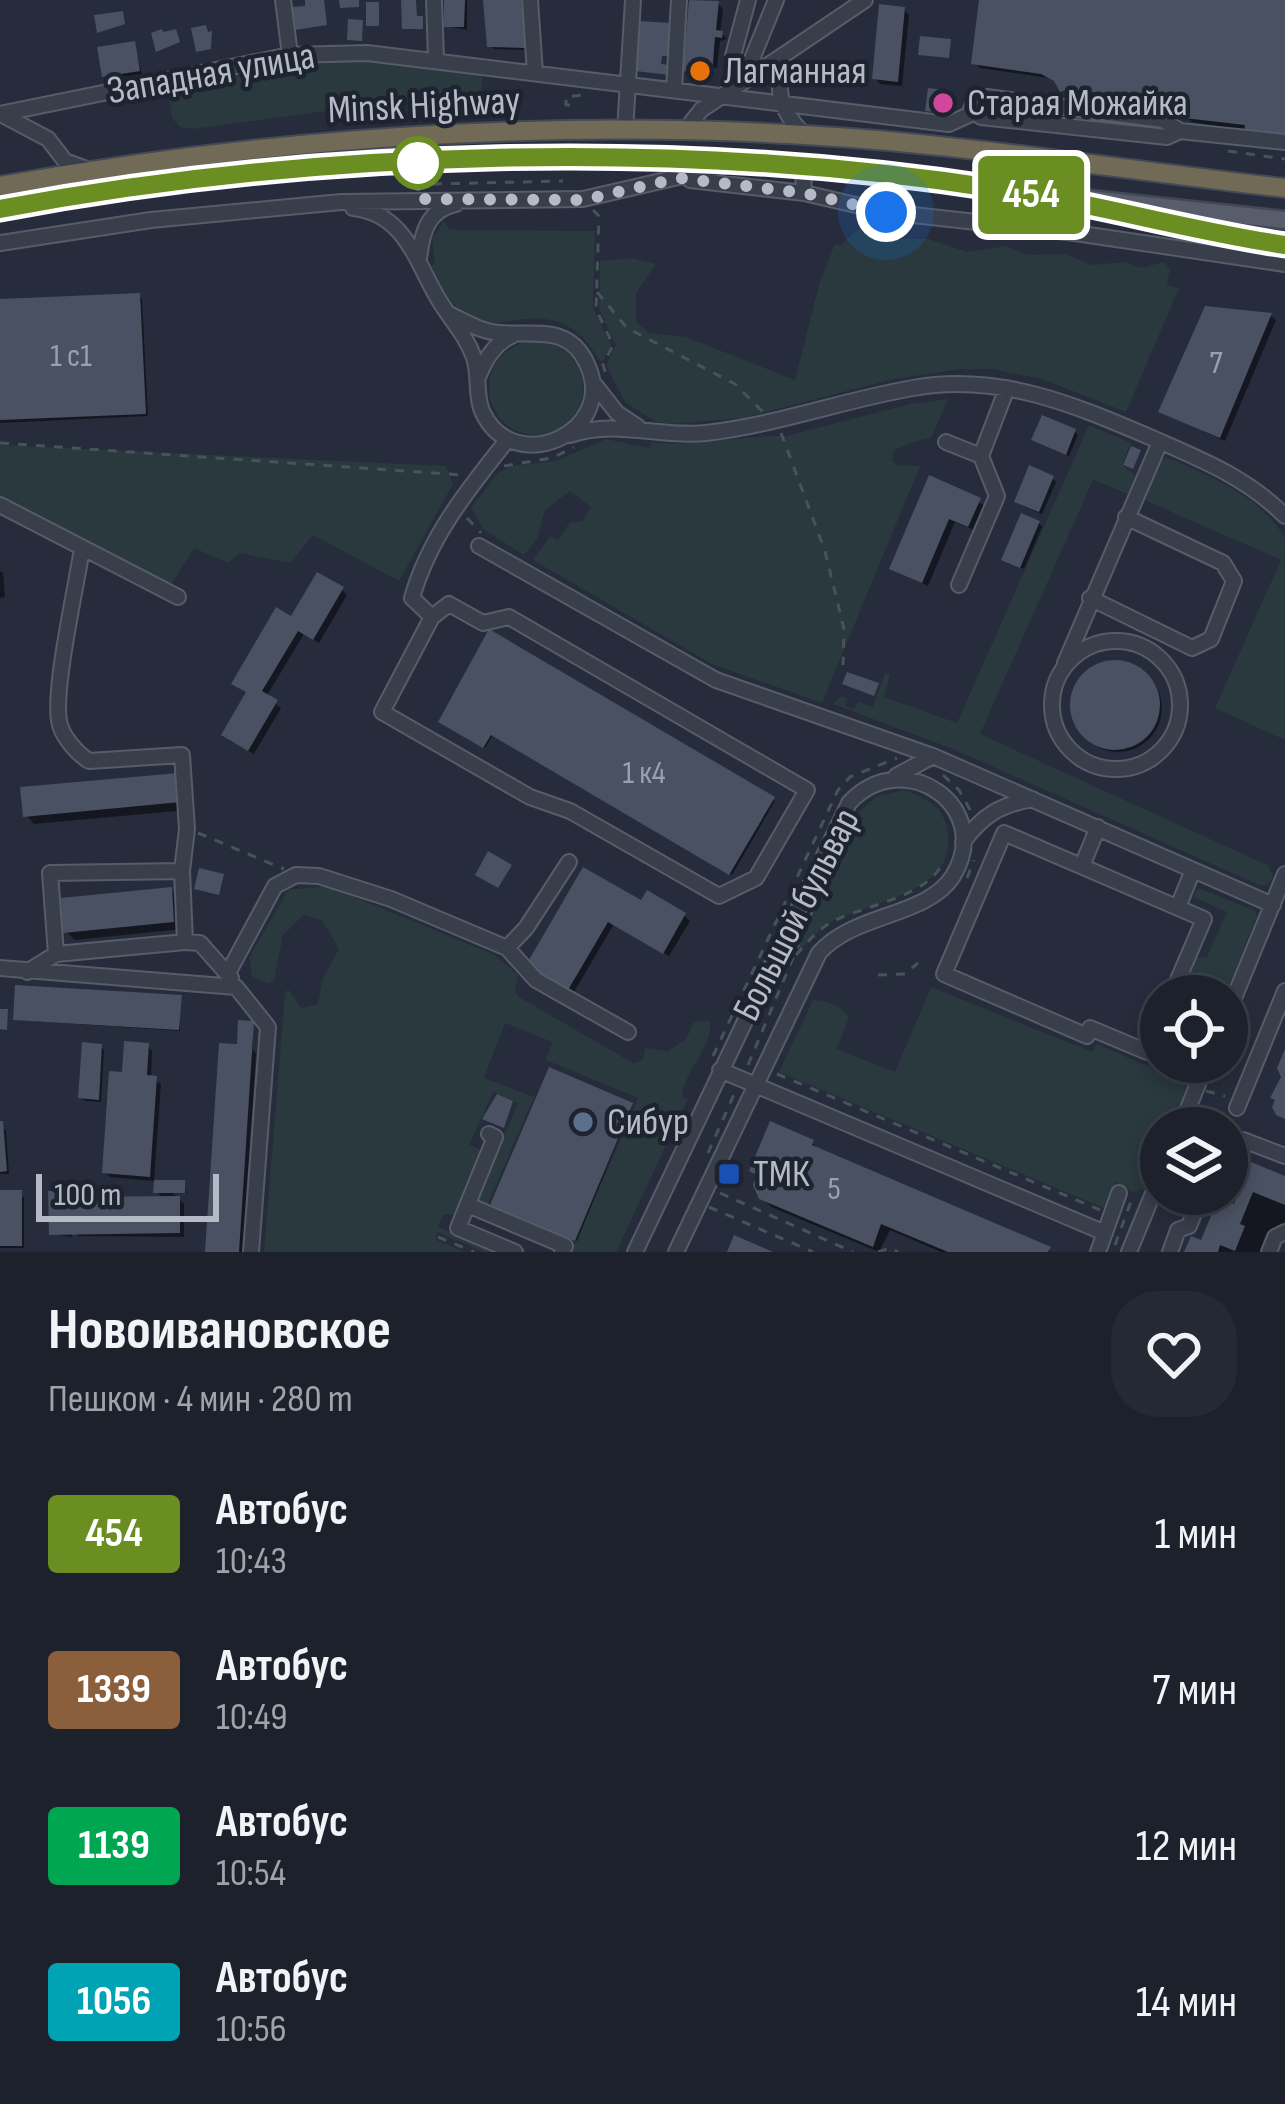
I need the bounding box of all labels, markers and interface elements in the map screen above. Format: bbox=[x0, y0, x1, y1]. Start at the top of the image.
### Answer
street label: Западная улица bbox=[104, 33, 318, 115]
place label: Лагманная bbox=[724, 48, 867, 95]
marker: Лагманная bbox=[687, 58, 713, 84]
street label: Minsk Highway bbox=[327, 77, 521, 135]
place label: Старая Можайка bbox=[967, 80, 1188, 127]
marker: Старая Можайка bbox=[930, 90, 956, 116]
unlabelled marker bbox=[393, 138, 443, 188]
line badge: 454 bbox=[962, 156, 1100, 234]
text: 454 bbox=[1002, 169, 1060, 220]
your location bbox=[856, 182, 916, 242]
house number: 1 с1 bbox=[50, 336, 92, 376]
house number: 7 bbox=[1209, 343, 1223, 383]
house number: 1 к4 bbox=[622, 753, 666, 793]
street label: Большой бульвар bbox=[723, 801, 871, 1029]
map controls bbox=[1140, 975, 1248, 1215]
button: locate bbox=[1140, 975, 1248, 1083]
place label: Сибур bbox=[607, 1099, 689, 1146]
button: layers bbox=[1140, 1107, 1248, 1215]
marker: Сибур bbox=[570, 1109, 596, 1135]
place label: ТМК bbox=[753, 1151, 810, 1198]
marker: ТМК bbox=[716, 1161, 742, 1187]
scale bar bbox=[36, 1168, 219, 1221]
house number: 5 bbox=[827, 1169, 841, 1209]
text: 100 m bbox=[54, 1175, 121, 1215]
button: heart bbox=[1111, 1291, 1237, 1417]
text: Новоивановское bbox=[48, 1297, 391, 1365]
text: Пешком · 4 мин · 280 m bbox=[48, 1376, 353, 1423]
text: Автобус bbox=[216, 1483, 348, 1538]
text: 1 мин bbox=[1155, 1507, 1237, 1562]
text: 454 bbox=[85, 1508, 143, 1559]
text: 10:43 bbox=[216, 1538, 287, 1585]
text: Автобус bbox=[216, 1639, 348, 1694]
text: 7 мин bbox=[1152, 1663, 1237, 1718]
text: 1339 bbox=[77, 1664, 151, 1715]
text: 10:49 bbox=[216, 1694, 288, 1741]
text: Автобус bbox=[216, 1795, 348, 1850]
text: 12 мин bbox=[1135, 1819, 1237, 1874]
text: 1139 bbox=[78, 1820, 150, 1871]
text: 10:54 bbox=[216, 1850, 286, 1897]
text: Автобус bbox=[216, 1951, 348, 2006]
text: 14 мин bbox=[1136, 1975, 1237, 2030]
text: 1056 bbox=[77, 1976, 151, 2027]
text: 10:56 bbox=[216, 2006, 287, 2053]

